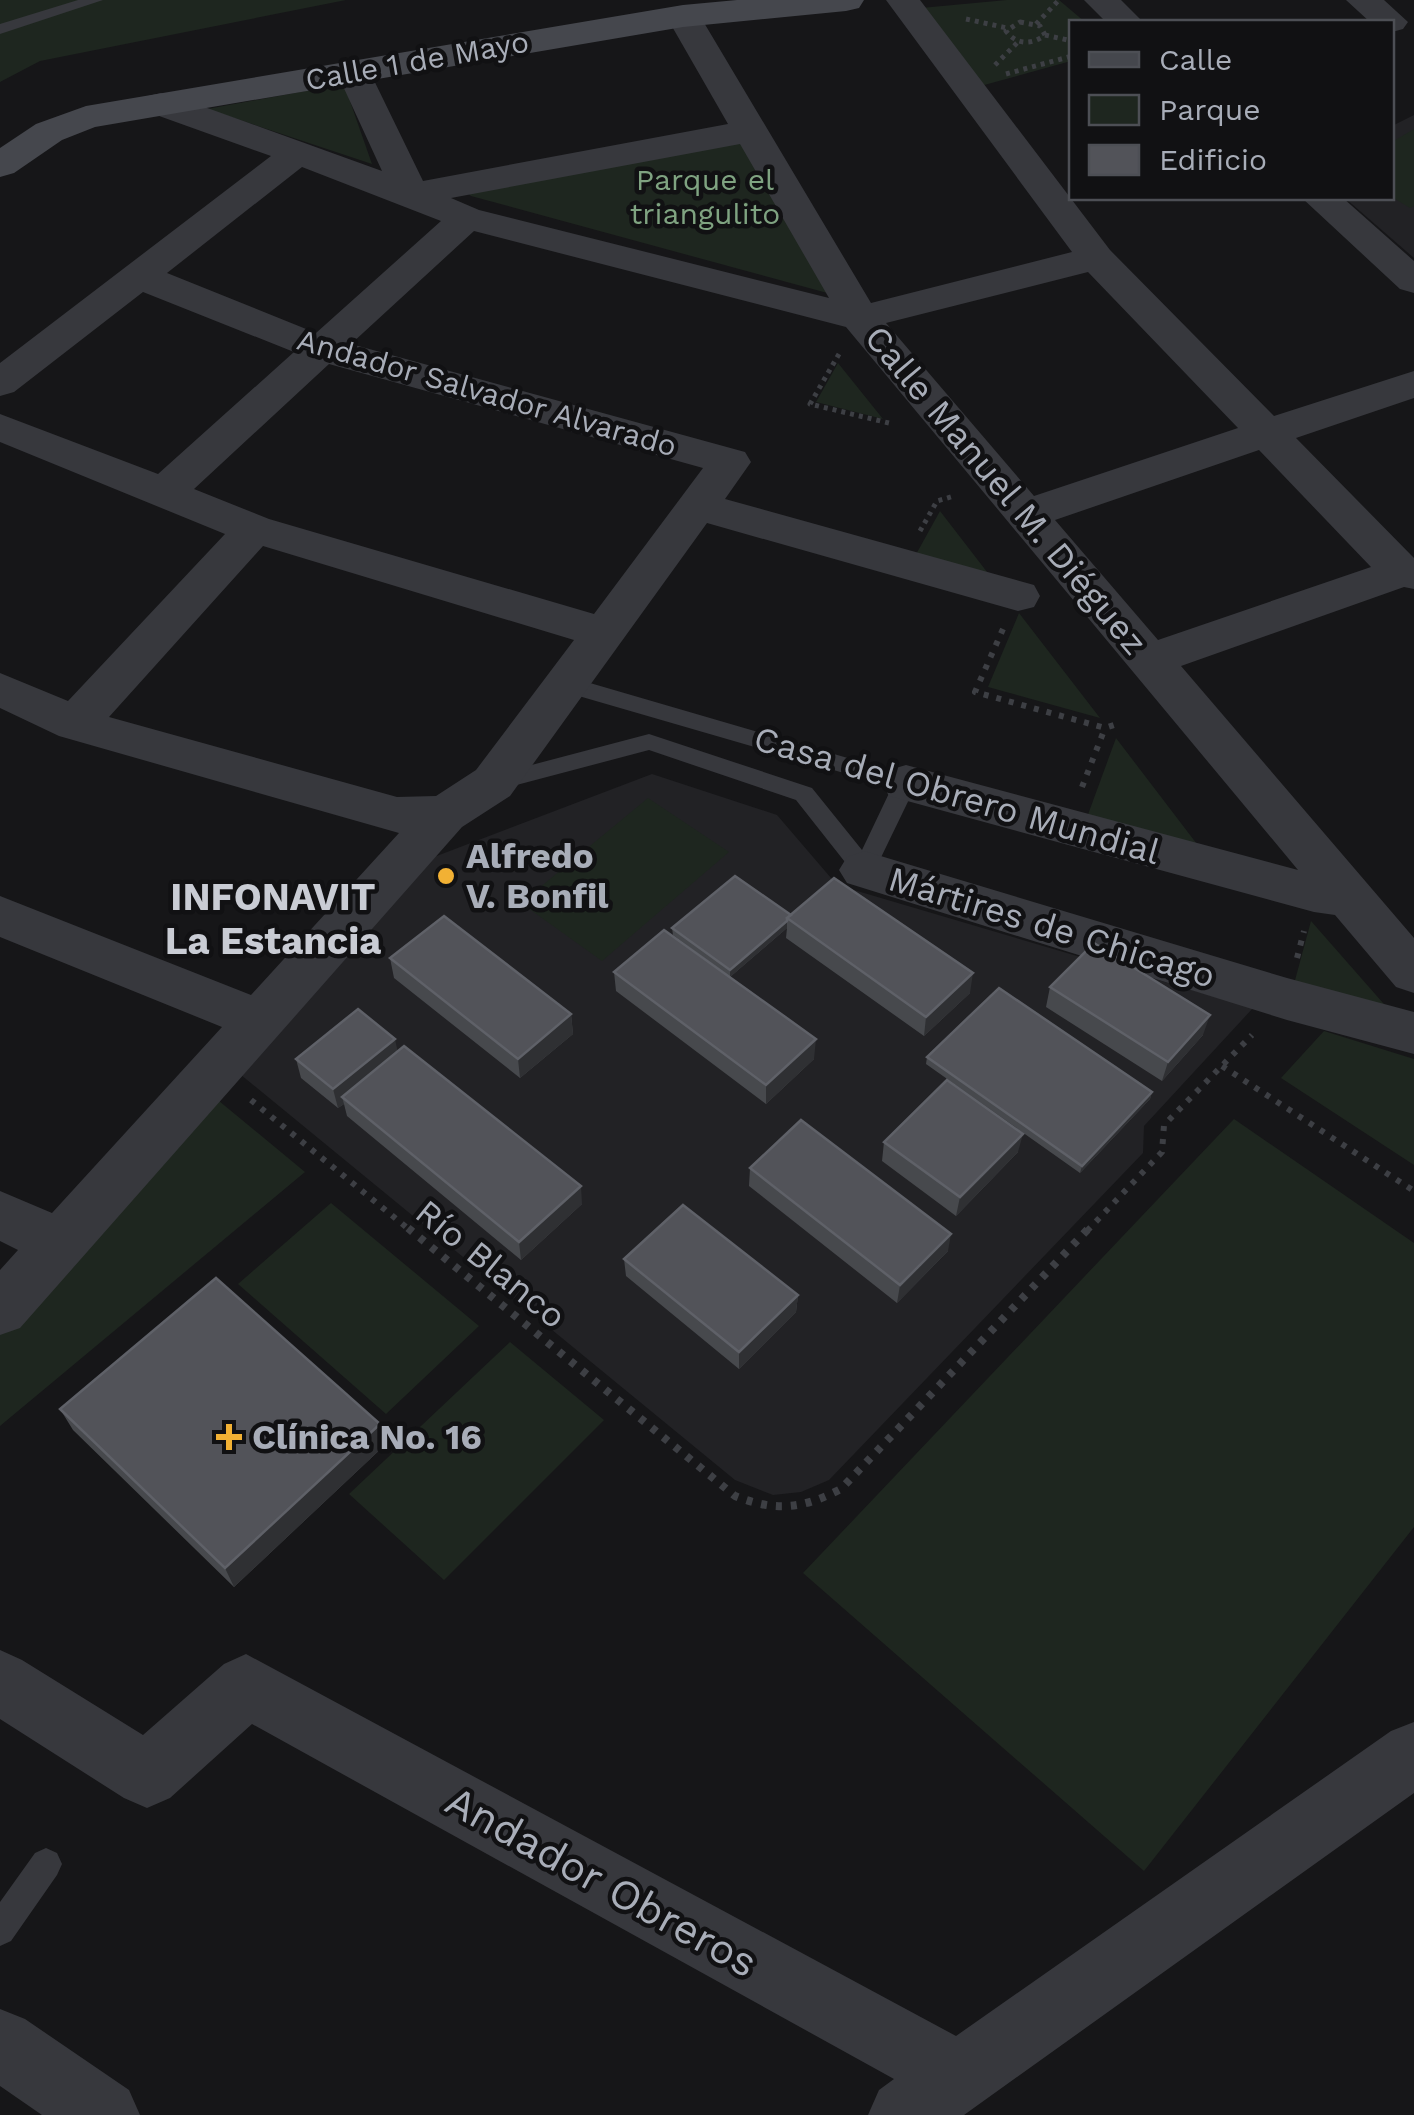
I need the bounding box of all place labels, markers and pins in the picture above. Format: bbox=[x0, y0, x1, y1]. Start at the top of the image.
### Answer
place label: Alfredo V. Bonfil bbox=[466, 835, 609, 917]
marker: Alfredo V. Bonfil bbox=[435, 865, 457, 887]
place label: Clínica No. 16 bbox=[252, 1416, 482, 1458]
marker: Clínica No. 16 bbox=[216, 1424, 242, 1450]

